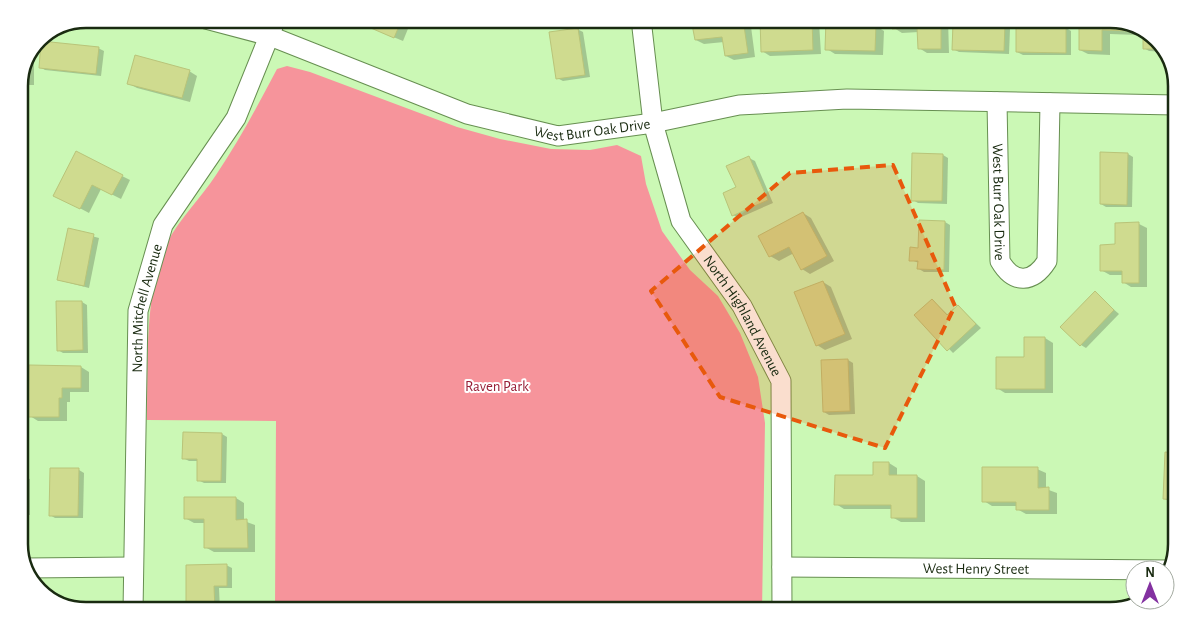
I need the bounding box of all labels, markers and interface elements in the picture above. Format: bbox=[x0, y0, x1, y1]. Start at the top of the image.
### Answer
street label: West Burr Oak Drive bbox=[532, 116, 651, 144]
street label: West Burr Oak Drive bbox=[990, 143, 1007, 261]
street label: North Mitchell Avenue bbox=[130, 242, 165, 373]
street label: North Highland Avenue bbox=[700, 253, 784, 379]
park label: Raven Park bbox=[465, 379, 529, 394]
north arrow bbox=[1125, 560, 1175, 610]
street label: West Henry Street bbox=[923, 561, 1029, 577]
text: N bbox=[1145, 566, 1155, 580]

